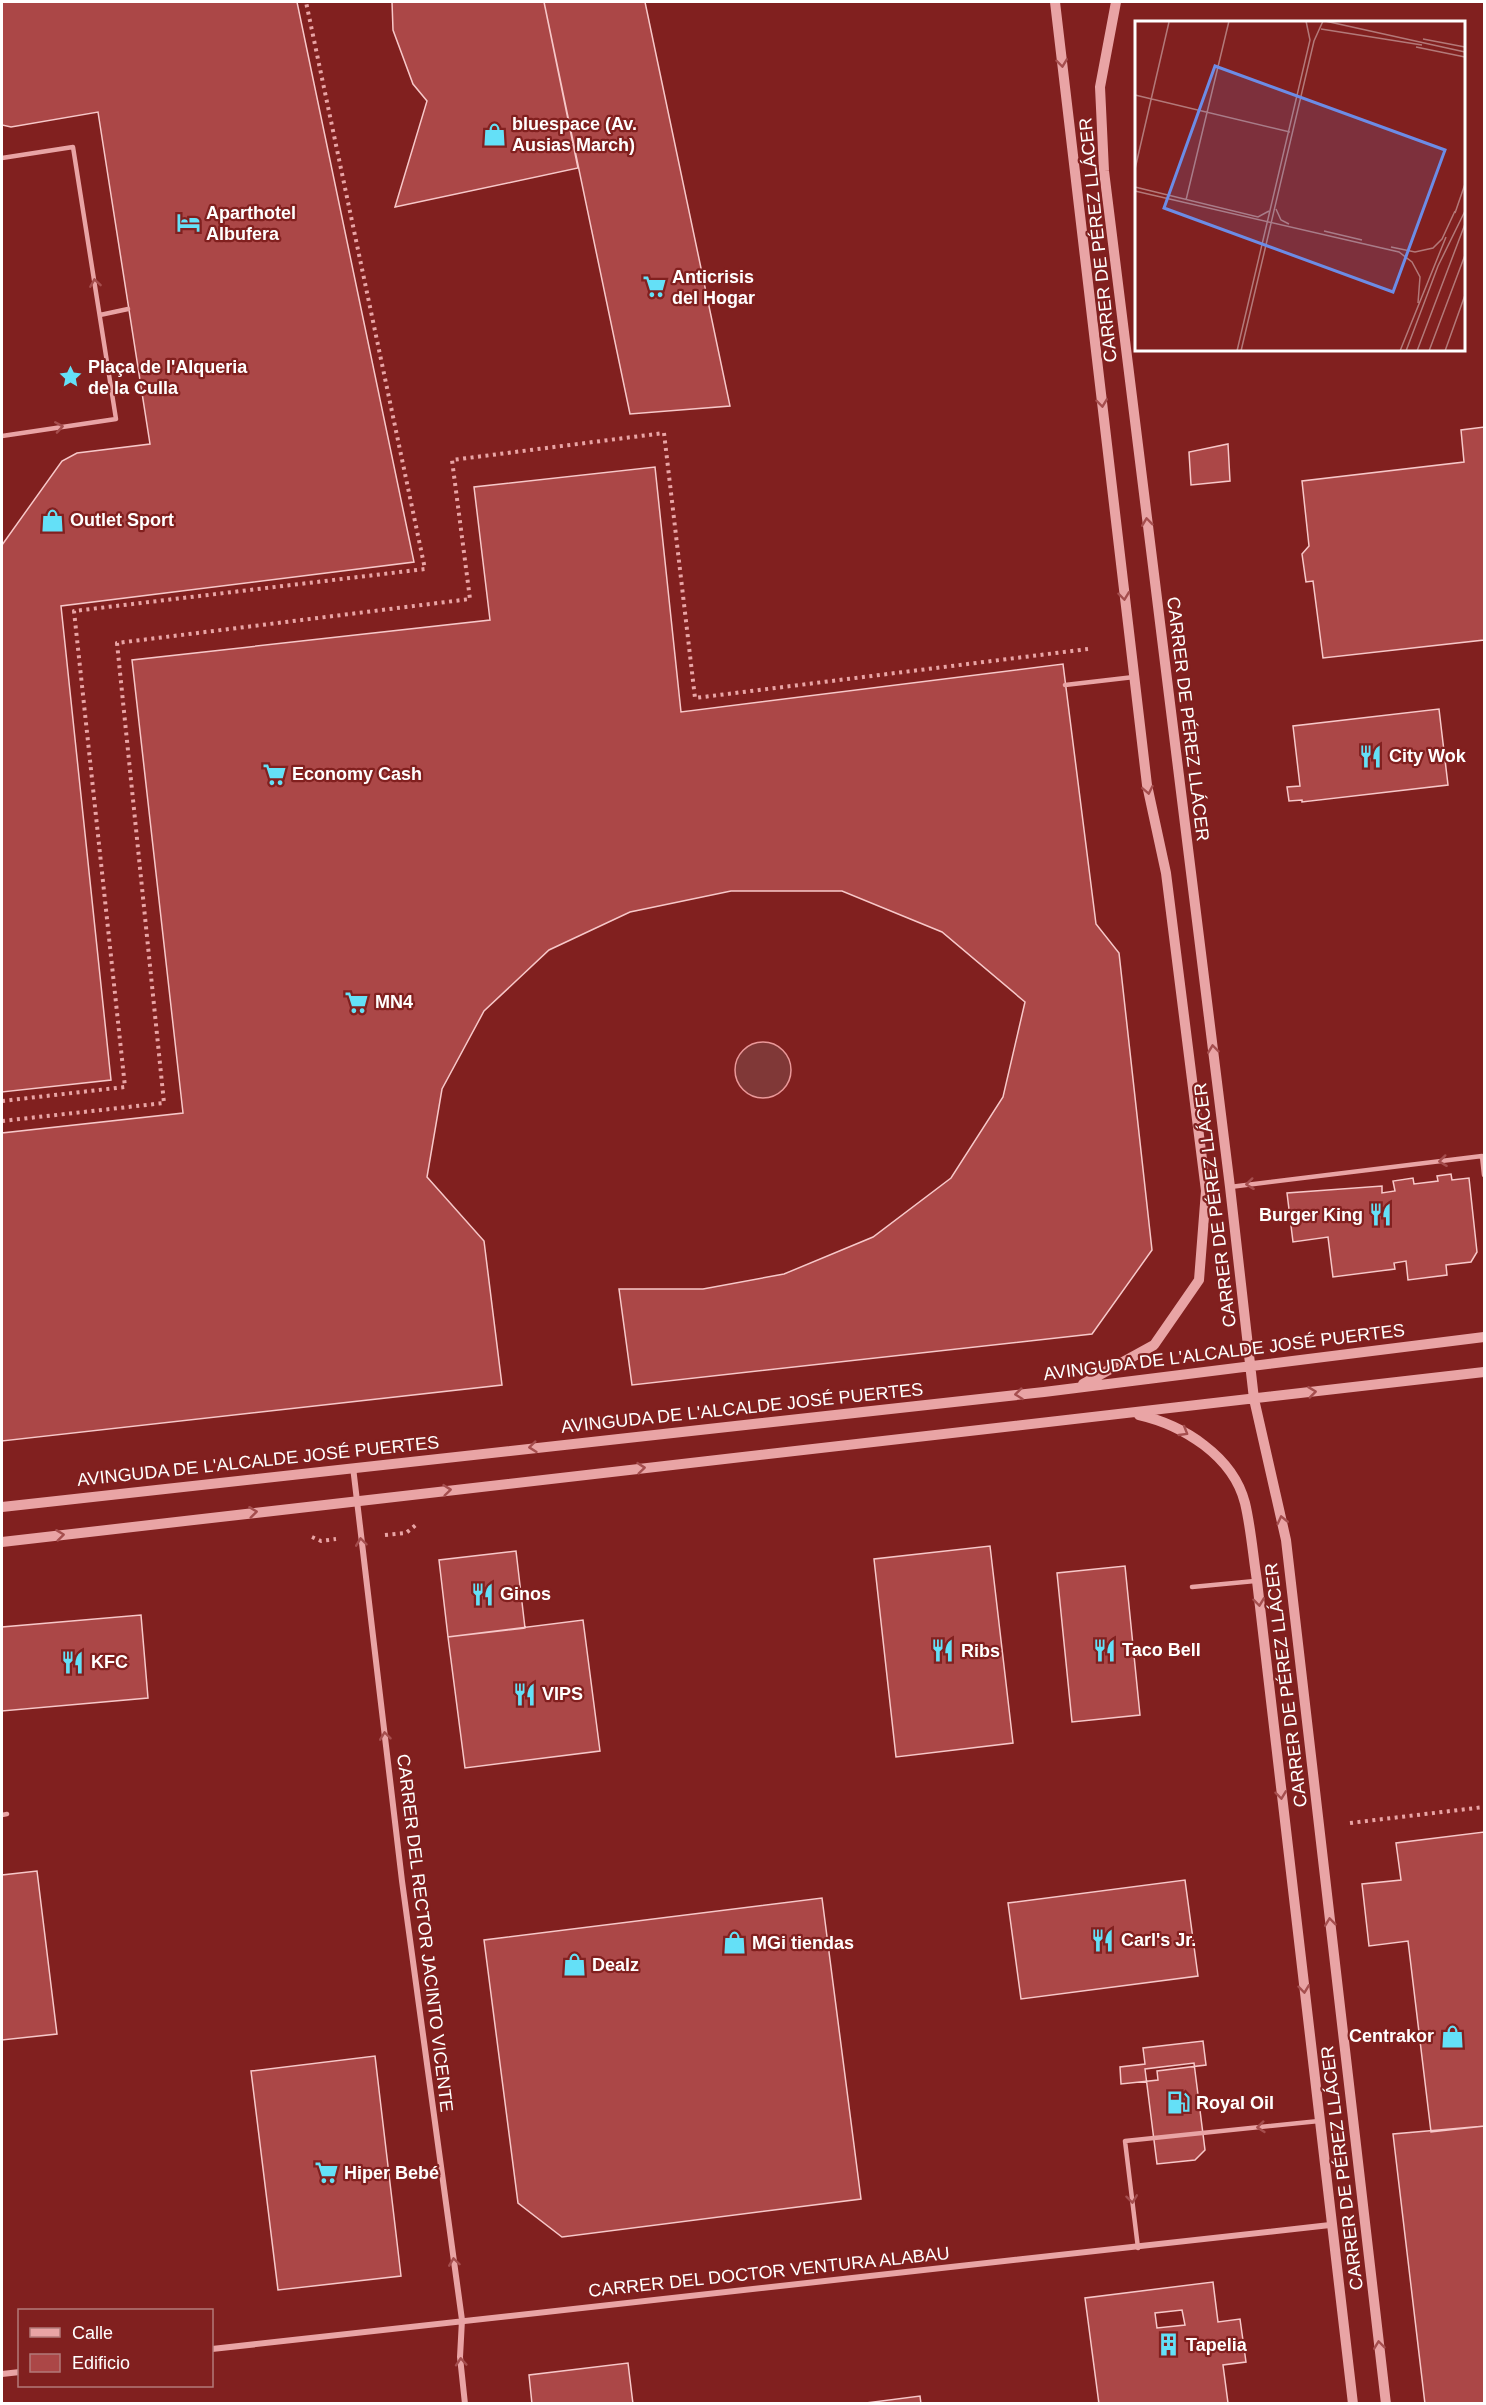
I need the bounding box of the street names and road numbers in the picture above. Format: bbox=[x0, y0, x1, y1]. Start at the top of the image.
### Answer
street label: CARRER DE PÉREZ LLÁCER bbox=[1075, 117, 1121, 363]
street label: CARRER DE PÉREZ LLÁCER bbox=[1163, 596, 1213, 842]
street label: CARRER DE PÉREZ LLÁCER bbox=[1190, 1082, 1240, 1328]
street label: AVINGUDA DE L'ALCALDE JOSÉ PUERTES bbox=[1042, 1320, 1406, 1384]
street label: AVINGUDA DE L'ALCALDE JOSÉ PUERTES bbox=[560, 1379, 924, 1437]
street label: AVINGUDA DE L'ALCALDE JOSÉ PUERTES bbox=[76, 1432, 440, 1490]
street label: CARRER DE PÉREZ LLÁCER bbox=[1261, 1562, 1311, 1808]
street label: CARRER DEL RECTOR JACINTO VICENTE bbox=[393, 1753, 457, 2113]
street label: CARRER DE PÉREZ LLÁCER bbox=[1317, 2045, 1367, 2291]
street label: CARRER DEL DOCTOR VENTURA ALABAU bbox=[587, 2243, 951, 2301]

